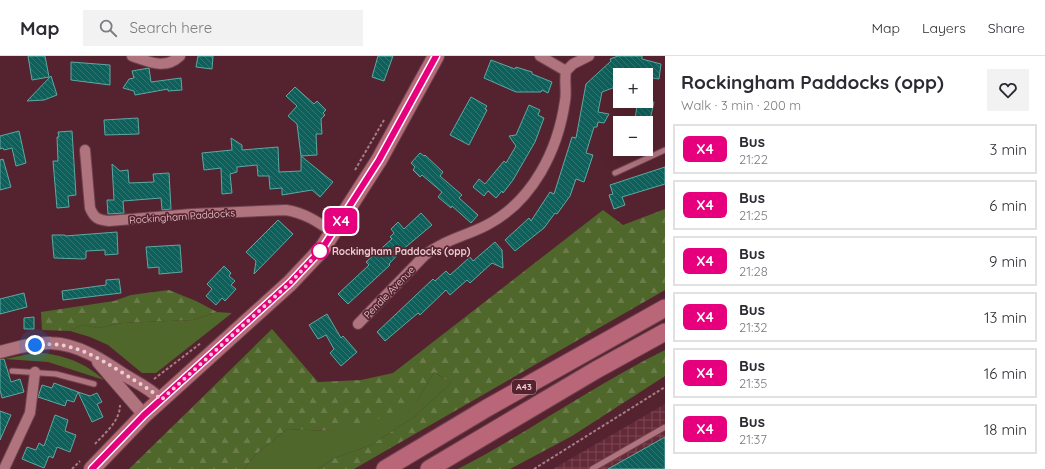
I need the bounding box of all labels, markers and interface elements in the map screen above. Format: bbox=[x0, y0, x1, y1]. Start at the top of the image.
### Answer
search box bbox=[83, 10, 363, 46]
text: Map bbox=[20, 16, 59, 40]
icon: search bbox=[97, 17, 119, 39]
text: Search here bbox=[129, 18, 212, 37]
text: Map bbox=[871, 19, 900, 37]
text: Layers bbox=[922, 19, 966, 37]
text: Share bbox=[988, 19, 1025, 37]
map controls bbox=[613, 68, 653, 156]
button: + bbox=[613, 68, 653, 108]
button: heart bbox=[987, 69, 1029, 111]
text: Rockingham Paddocks (opp) bbox=[681, 70, 944, 94]
text: Walk · 3 min · 200 m bbox=[681, 97, 801, 113]
button: − bbox=[613, 116, 653, 156]
text: Bus bbox=[739, 132, 765, 151]
text: X4 bbox=[696, 140, 714, 158]
text: 3 min bbox=[989, 140, 1027, 159]
text: 21:22 bbox=[739, 151, 768, 167]
text: Bus bbox=[739, 188, 765, 207]
text: X4 bbox=[696, 196, 714, 214]
text: 6 min bbox=[989, 196, 1027, 215]
street label: Rockingham Paddocks bbox=[129, 206, 236, 227]
text: 21:25 bbox=[739, 207, 768, 223]
line badge: X4 bbox=[323, 208, 359, 234]
text: X4 bbox=[332, 212, 350, 230]
marker: Rockingham Paddocks (opp) bbox=[311, 242, 329, 260]
text: Bus bbox=[739, 244, 765, 263]
place label: Rockingham Paddocks (opp) bbox=[332, 245, 471, 258]
text: X4 bbox=[696, 252, 714, 270]
text: 9 min bbox=[989, 252, 1027, 271]
street label: Pendle Avenue bbox=[361, 263, 418, 321]
text: 21:28 bbox=[739, 263, 768, 279]
text: Bus bbox=[739, 300, 765, 319]
text: X4 bbox=[696, 308, 714, 326]
text: 13 min bbox=[984, 308, 1027, 327]
text: 21:32 bbox=[739, 319, 767, 335]
your location bbox=[25, 335, 45, 355]
text: Bus bbox=[739, 356, 765, 375]
text: X4 bbox=[696, 364, 714, 382]
text: 16 min bbox=[984, 364, 1027, 383]
text: 21:35 bbox=[739, 375, 767, 391]
road number: A43 bbox=[512, 380, 536, 394]
text: Bus bbox=[739, 412, 765, 431]
text: X4 bbox=[696, 420, 714, 438]
text: 18 min bbox=[984, 420, 1027, 439]
text: 21:37 bbox=[739, 431, 767, 447]

